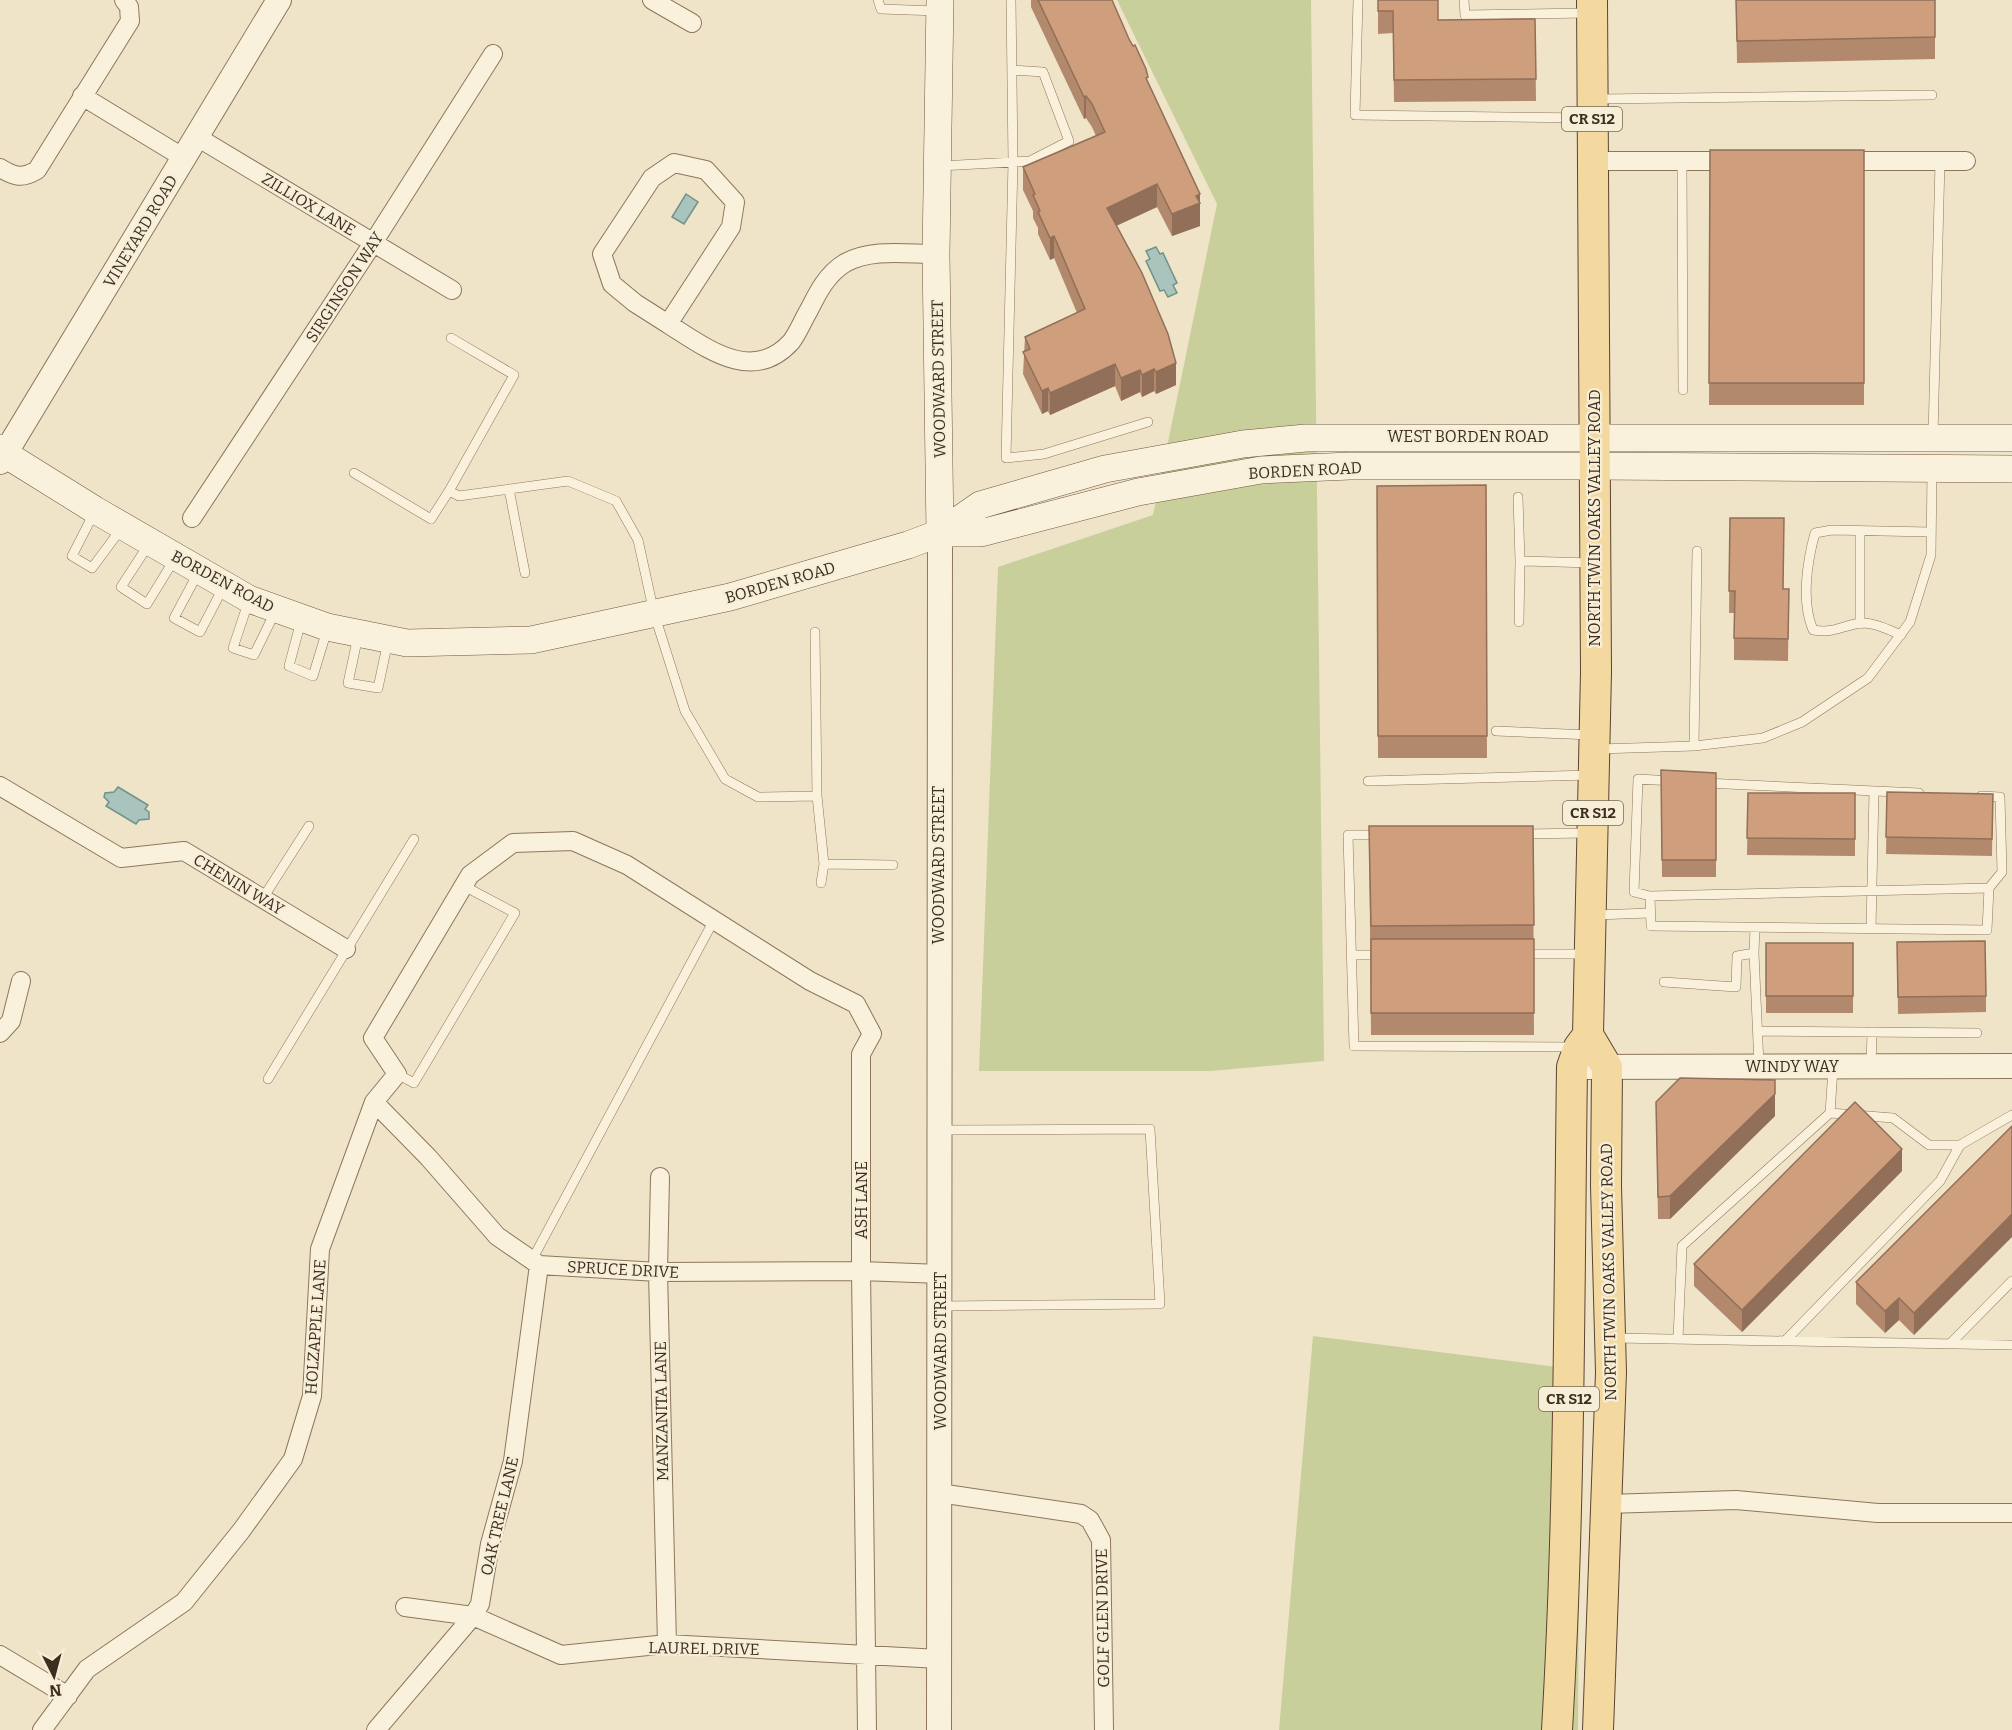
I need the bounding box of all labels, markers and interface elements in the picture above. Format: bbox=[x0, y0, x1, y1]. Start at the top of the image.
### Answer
road number: CR S12 bbox=[1562, 107, 1622, 131]
street label: ZILLIOX LANE bbox=[258, 169, 359, 240]
street label: VINEYARD ROAD bbox=[99, 172, 181, 291]
street label: SIRGINSON WAY bbox=[302, 228, 388, 346]
street label: WOODWARD STREET bbox=[928, 300, 949, 458]
street label: NORTH TWIN OAKS VALLEY ROAD bbox=[1585, 389, 1604, 647]
street label: WEST BORDEN ROAD bbox=[1387, 427, 1549, 446]
street label: BORDEN ROAD bbox=[1248, 458, 1362, 483]
street label: BORDEN ROAD bbox=[168, 546, 277, 617]
street label: BORDEN ROAD bbox=[723, 558, 837, 607]
street label: WOODWARD STREET bbox=[929, 786, 948, 944]
road number: CR S12 bbox=[1563, 801, 1623, 825]
street label: CHENIN WAY bbox=[190, 850, 288, 919]
street label: WINDY WAY bbox=[1745, 1057, 1840, 1076]
street label: NORTH TWIN OAKS VALLEY ROAD bbox=[1597, 1143, 1620, 1401]
street label: ASH LANE bbox=[852, 1161, 871, 1239]
street label: SPRUCE DRIVE bbox=[566, 1257, 679, 1282]
street label: HOLZAPPLE LANE bbox=[301, 1259, 330, 1396]
street label: WOODWARD STREET bbox=[931, 1272, 950, 1430]
street label: MANZANITA LANE bbox=[651, 1341, 672, 1481]
road number: CR S12 bbox=[1539, 1387, 1599, 1411]
street label: OAK TREE LANE bbox=[477, 1455, 522, 1577]
street label: GOLF GLEN DRIVE bbox=[1092, 1548, 1113, 1688]
street label: LAUREL DRIVE bbox=[648, 1638, 760, 1659]
north arrow bbox=[24, 1646, 84, 1706]
text: N bbox=[48, 1680, 63, 1701]

